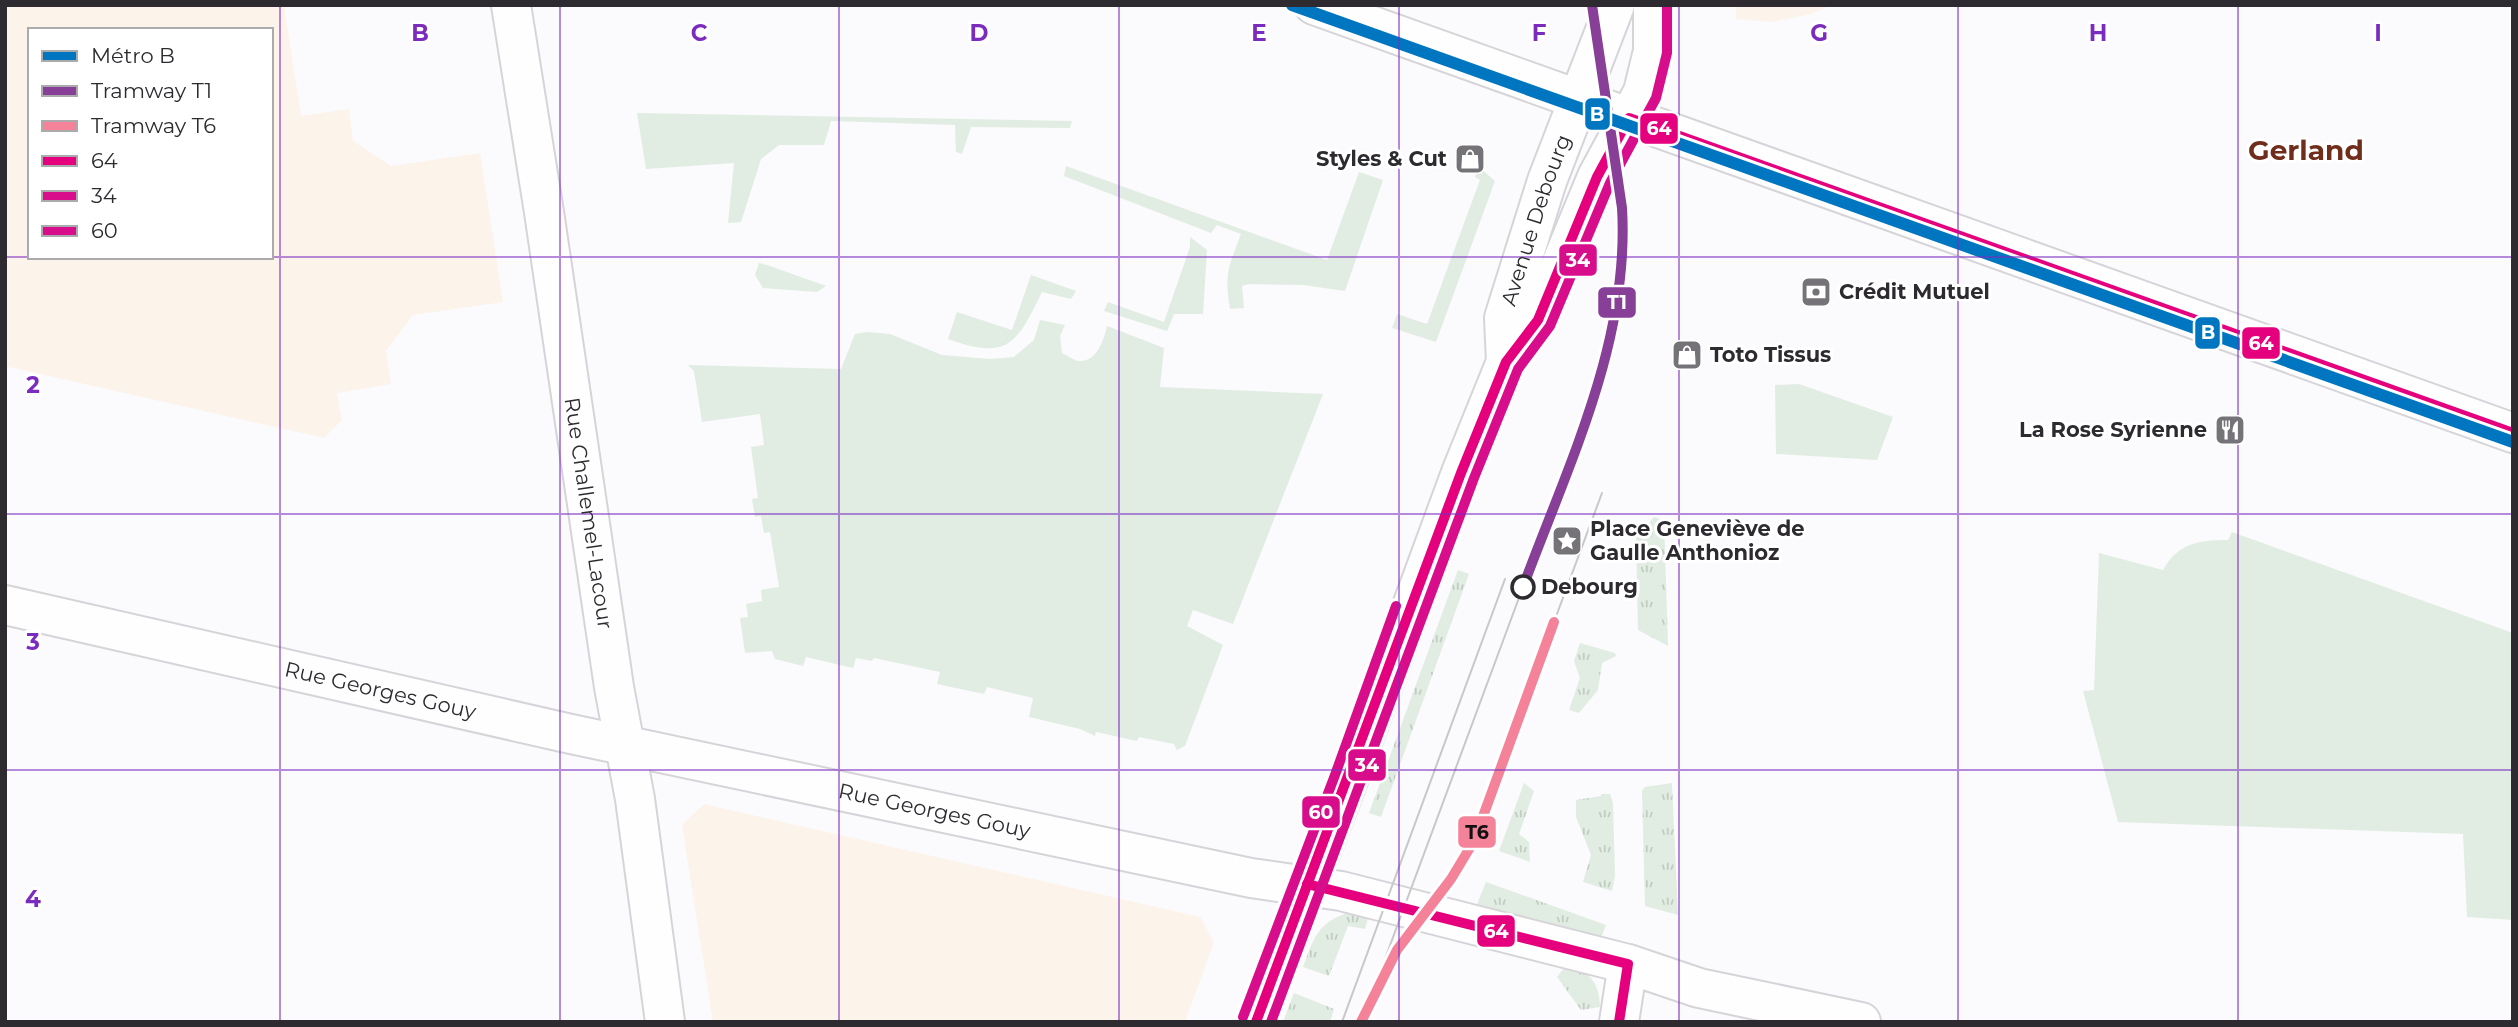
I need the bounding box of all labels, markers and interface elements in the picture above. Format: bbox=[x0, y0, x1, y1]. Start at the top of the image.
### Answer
text: B bbox=[411, 19, 429, 47]
text: C bbox=[691, 19, 708, 47]
text: D bbox=[970, 19, 989, 47]
text: E bbox=[1251, 19, 1267, 47]
text: F bbox=[1532, 19, 1547, 47]
text: G bbox=[1810, 19, 1828, 47]
text: H bbox=[2089, 19, 2107, 47]
text: I bbox=[2374, 19, 2382, 47]
legend bbox=[28, 28, 273, 259]
text: Métro B bbox=[91, 43, 175, 68]
text: Tramway T1 bbox=[91, 78, 212, 103]
line badge: B bbox=[1584, 97, 1611, 131]
text: B bbox=[1590, 103, 1604, 126]
line badge: 64 bbox=[1639, 112, 1679, 145]
text: Tramway T6 bbox=[91, 113, 216, 138]
text: 64 bbox=[1646, 117, 1672, 140]
street label: Avenue Debourg bbox=[1496, 131, 1576, 309]
district label: Gerland bbox=[2248, 133, 2364, 167]
shop icon: Styles & Cut bbox=[1453, 142, 1487, 176]
place label: Styles & Cut bbox=[1316, 146, 1447, 171]
text: 64 bbox=[91, 148, 118, 173]
text: 34 bbox=[91, 183, 117, 208]
text: 60 bbox=[91, 218, 118, 243]
line badge: 34 bbox=[1558, 243, 1598, 277]
text: 34 bbox=[1565, 249, 1590, 272]
bank icon: Crédit Mutuel bbox=[1799, 275, 1833, 309]
place label: Crédit Mutuel bbox=[1839, 279, 1990, 304]
line badge: T1 bbox=[1597, 286, 1637, 319]
text: T1 bbox=[1607, 291, 1627, 314]
line badge: B bbox=[2194, 316, 2221, 350]
text: B bbox=[2201, 321, 2215, 344]
line badge: 64 bbox=[2241, 326, 2281, 360]
text: 64 bbox=[2248, 332, 2274, 355]
shop icon: Toto Tissus bbox=[1670, 338, 1704, 372]
place label: Toto Tissus bbox=[1710, 342, 1831, 367]
text: 2 bbox=[26, 371, 40, 399]
street label: Rue Challemel-Lacour bbox=[559, 396, 618, 631]
restaurant icon: La Rose Syrienne bbox=[2213, 413, 2247, 447]
place label: La Rose Syrienne bbox=[2019, 417, 2207, 442]
place label: Place Geneviève de Gaulle Anthonioz bbox=[1590, 516, 1804, 565]
place icon: Place Geneviève de Gaulle Anthonioz bbox=[1550, 524, 1584, 558]
place label: Debourg bbox=[1541, 574, 1638, 599]
marker: Debourg bbox=[1511, 575, 1535, 599]
text: 3 bbox=[25, 628, 40, 656]
street label: Rue Georges Gouy bbox=[282, 656, 479, 724]
line badge: 34 bbox=[1347, 748, 1387, 782]
text: 34 bbox=[1354, 754, 1379, 777]
street label: Rue Georges Gouy bbox=[836, 778, 1033, 843]
line badge: 60 bbox=[1301, 795, 1341, 829]
text: 60 bbox=[1308, 801, 1334, 824]
line badge: T6 bbox=[1457, 815, 1497, 849]
text: T6 bbox=[1465, 821, 1489, 844]
text: 4 bbox=[25, 885, 41, 913]
line badge: 64 bbox=[1476, 914, 1516, 948]
text: 64 bbox=[1483, 920, 1509, 943]

